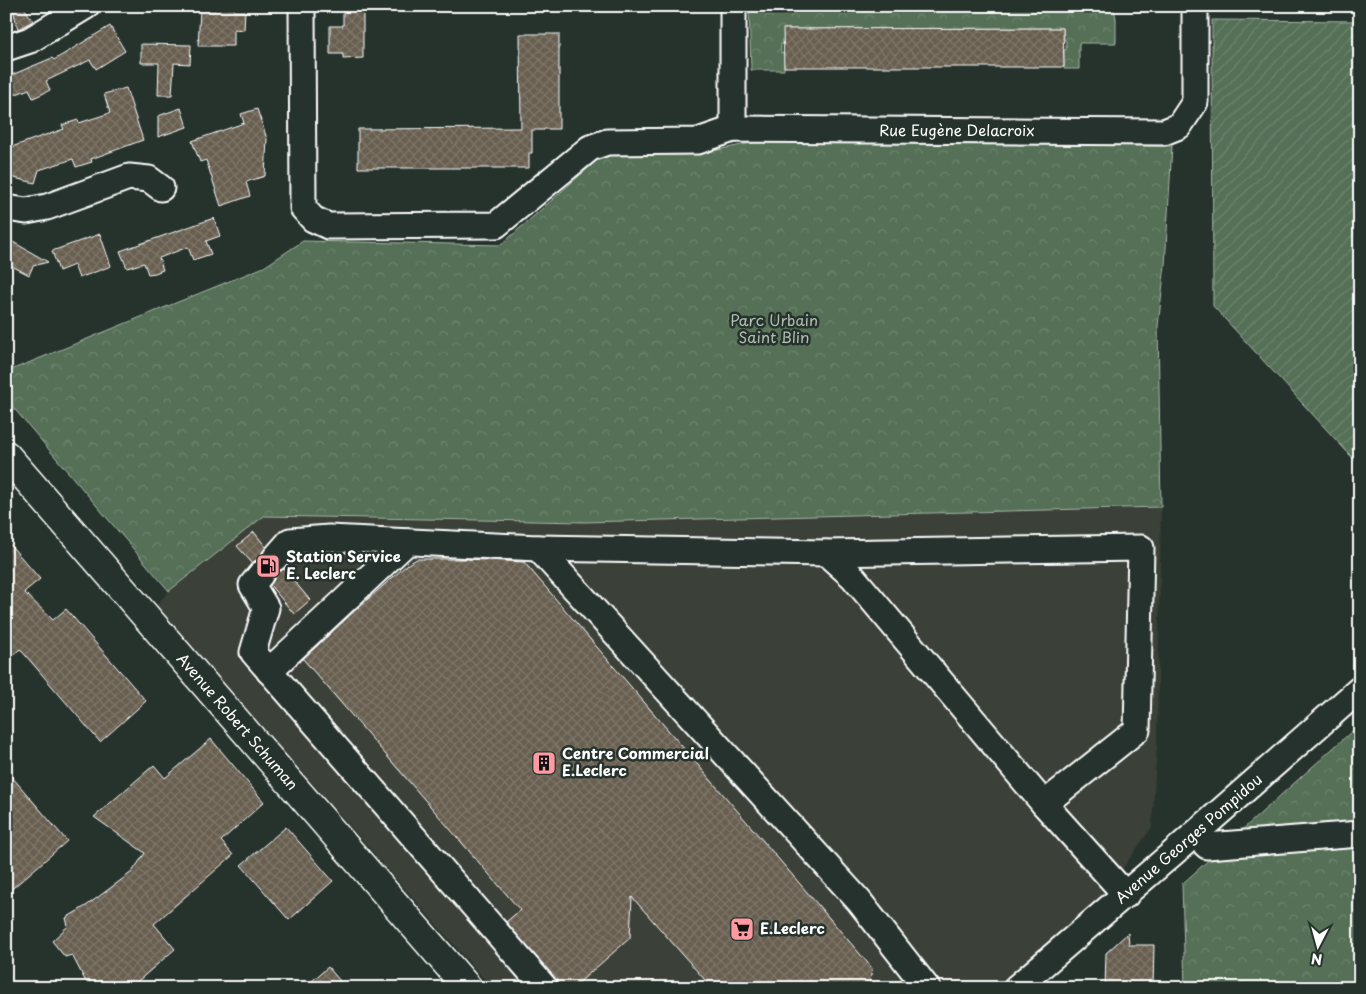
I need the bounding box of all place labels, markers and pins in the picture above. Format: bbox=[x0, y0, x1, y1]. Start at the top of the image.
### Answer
place label: Station Service E. Leclerc bbox=[286, 544, 401, 584]
fuel station icon: Station Service E. Leclerc bbox=[255, 553, 281, 579]
place label: Centre Commercial E.Leclerc bbox=[562, 741, 709, 781]
building icon: Centre Commercial E.Leclerc bbox=[531, 750, 557, 776]
supermarket icon: E.Leclerc bbox=[729, 916, 755, 942]
place label: E.Leclerc bbox=[760, 916, 825, 939]

